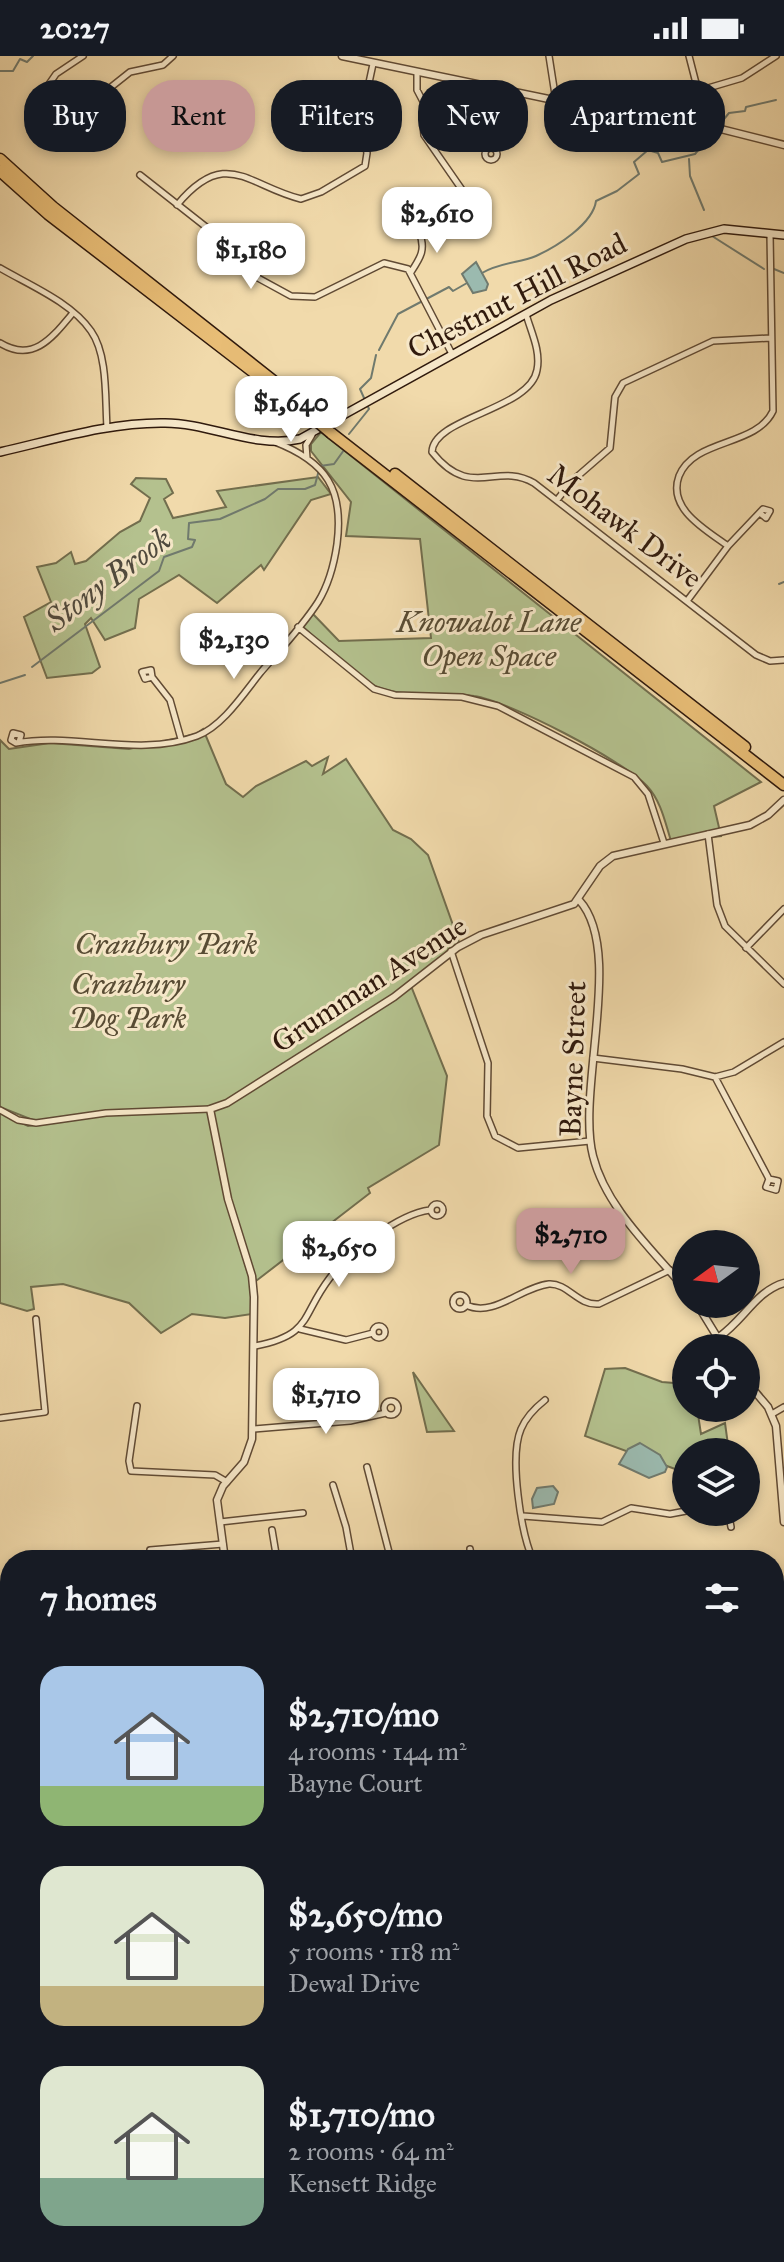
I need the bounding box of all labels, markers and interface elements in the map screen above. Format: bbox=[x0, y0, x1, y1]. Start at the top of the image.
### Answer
text: 20:27 bbox=[40, 10, 110, 46]
chip: Buy bbox=[24, 80, 126, 152]
chip: Rent bbox=[142, 80, 255, 152]
chip: Filters bbox=[271, 80, 402, 152]
chip: New bbox=[418, 80, 528, 152]
chip: Apartment bbox=[544, 80, 725, 152]
pin: $2,610 bbox=[372, 187, 502, 255]
text: $2,610 bbox=[400, 197, 474, 229]
pin: $1,180 bbox=[186, 223, 316, 291]
street label: Chestnut Hill Road bbox=[401, 225, 633, 367]
text: $1,180 bbox=[215, 233, 287, 265]
pin: $1,640 bbox=[226, 376, 356, 444]
text: $1,640 bbox=[253, 386, 329, 418]
street label: Mohawk Drive bbox=[541, 456, 709, 596]
water label: Stony Brook bbox=[36, 520, 179, 641]
park label: Knowalot Lane Open Space bbox=[395, 604, 582, 675]
pin: $2,130 bbox=[169, 613, 299, 681]
text: $2,130 bbox=[198, 623, 270, 655]
street label: Grumman Avenue bbox=[265, 908, 473, 1060]
park label: Cranbury Park bbox=[75, 926, 257, 962]
park label: Cranbury Dog Park bbox=[69, 966, 187, 1036]
street label: Bayne Street bbox=[552, 980, 594, 1138]
pin: $2,710 bbox=[506, 1208, 636, 1276]
text: $2,710 bbox=[534, 1218, 608, 1250]
pin: $2,650 bbox=[274, 1221, 404, 1289]
north arrow bbox=[672, 1230, 760, 1318]
map controls bbox=[672, 1230, 760, 1526]
text: $2,650 bbox=[301, 1231, 377, 1263]
button: locate bbox=[672, 1334, 760, 1422]
pin: $1,710 bbox=[261, 1368, 391, 1436]
text: $1,710 bbox=[291, 1378, 361, 1410]
button: layers bbox=[672, 1438, 760, 1526]
icon: filters bbox=[700, 1576, 744, 1620]
text: 7 homes bbox=[40, 1578, 157, 1619]
text: $2,710/mo bbox=[288, 1694, 439, 1735]
icon: home bbox=[104, 1698, 200, 1794]
text: 4 rooms · 144 m² bbox=[288, 1735, 467, 1767]
text: Bayne Court bbox=[288, 1767, 422, 1799]
text: $2,650/mo bbox=[288, 1894, 443, 1935]
icon: home bbox=[104, 1898, 200, 1994]
text: 5 rooms · 118 m² bbox=[288, 1935, 459, 1967]
text: Dewal Drive bbox=[288, 1967, 420, 1999]
text: $1,710/mo bbox=[288, 2094, 435, 2135]
icon: home bbox=[104, 2098, 200, 2194]
text: 2 rooms · 64 m² bbox=[288, 2135, 454, 2167]
text: Kensett Ridge bbox=[288, 2167, 437, 2199]

